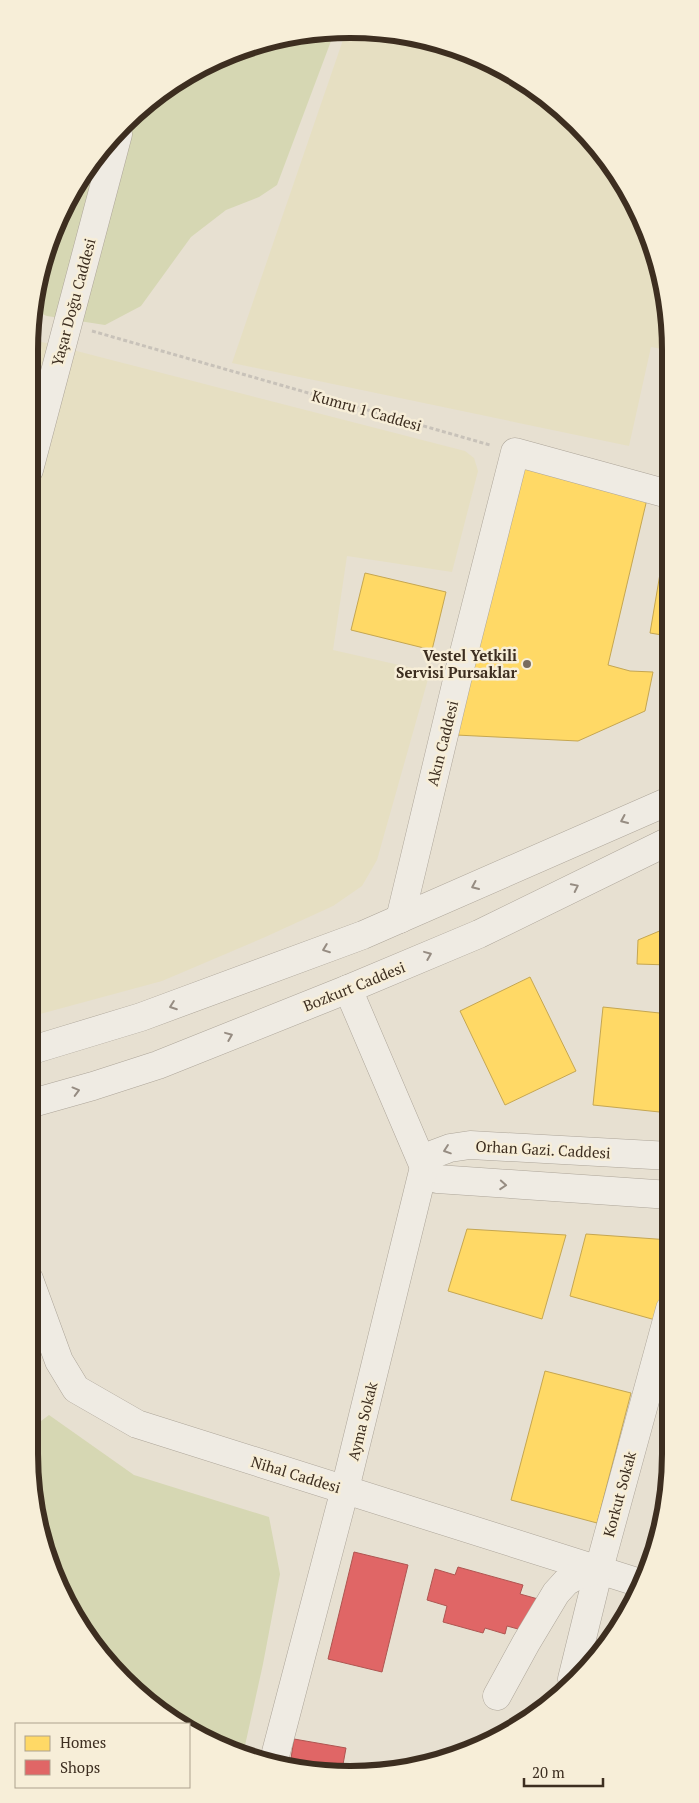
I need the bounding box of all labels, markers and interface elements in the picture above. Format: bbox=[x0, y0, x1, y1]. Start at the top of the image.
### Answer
street label: Yaşar Doğu Caddesi bbox=[46, 236, 100, 368]
street label: Kumru 1 Caddesi bbox=[310, 385, 424, 435]
place label: Vestel Yetkili Servisi Pursaklar bbox=[396, 645, 518, 682]
marker: Vestel Yetkili Servisi Pursaklar bbox=[521, 658, 533, 670]
street label: Akın Caddesi bbox=[422, 698, 462, 788]
one-way arrow bbox=[620, 814, 629, 825]
one-way arrow bbox=[471, 879, 480, 890]
one-way arrow bbox=[570, 883, 579, 893]
one-way arrow bbox=[322, 943, 331, 953]
one-way arrow bbox=[423, 951, 432, 962]
street label: Bozkurt Caddesi bbox=[300, 956, 408, 1016]
one-way arrow bbox=[170, 1000, 178, 1010]
one-way arrow bbox=[224, 1032, 233, 1043]
one-way arrow bbox=[71, 1086, 80, 1097]
street label: Orhan Gazi. Caddesi bbox=[475, 1135, 611, 1163]
one-way arrow bbox=[443, 1144, 452, 1154]
one-way arrow bbox=[499, 1179, 507, 1190]
street label: Ayma Sokak bbox=[343, 1379, 381, 1462]
street label: Korkut Sokak bbox=[598, 1449, 640, 1539]
street label: Nihal Caddesi bbox=[249, 1451, 343, 1497]
legend bbox=[15, 1723, 190, 1788]
text: Homes bbox=[60, 1732, 106, 1752]
scale bar bbox=[524, 1756, 603, 1788]
text: Shops bbox=[60, 1757, 100, 1777]
text: 20 m bbox=[532, 1762, 565, 1782]

